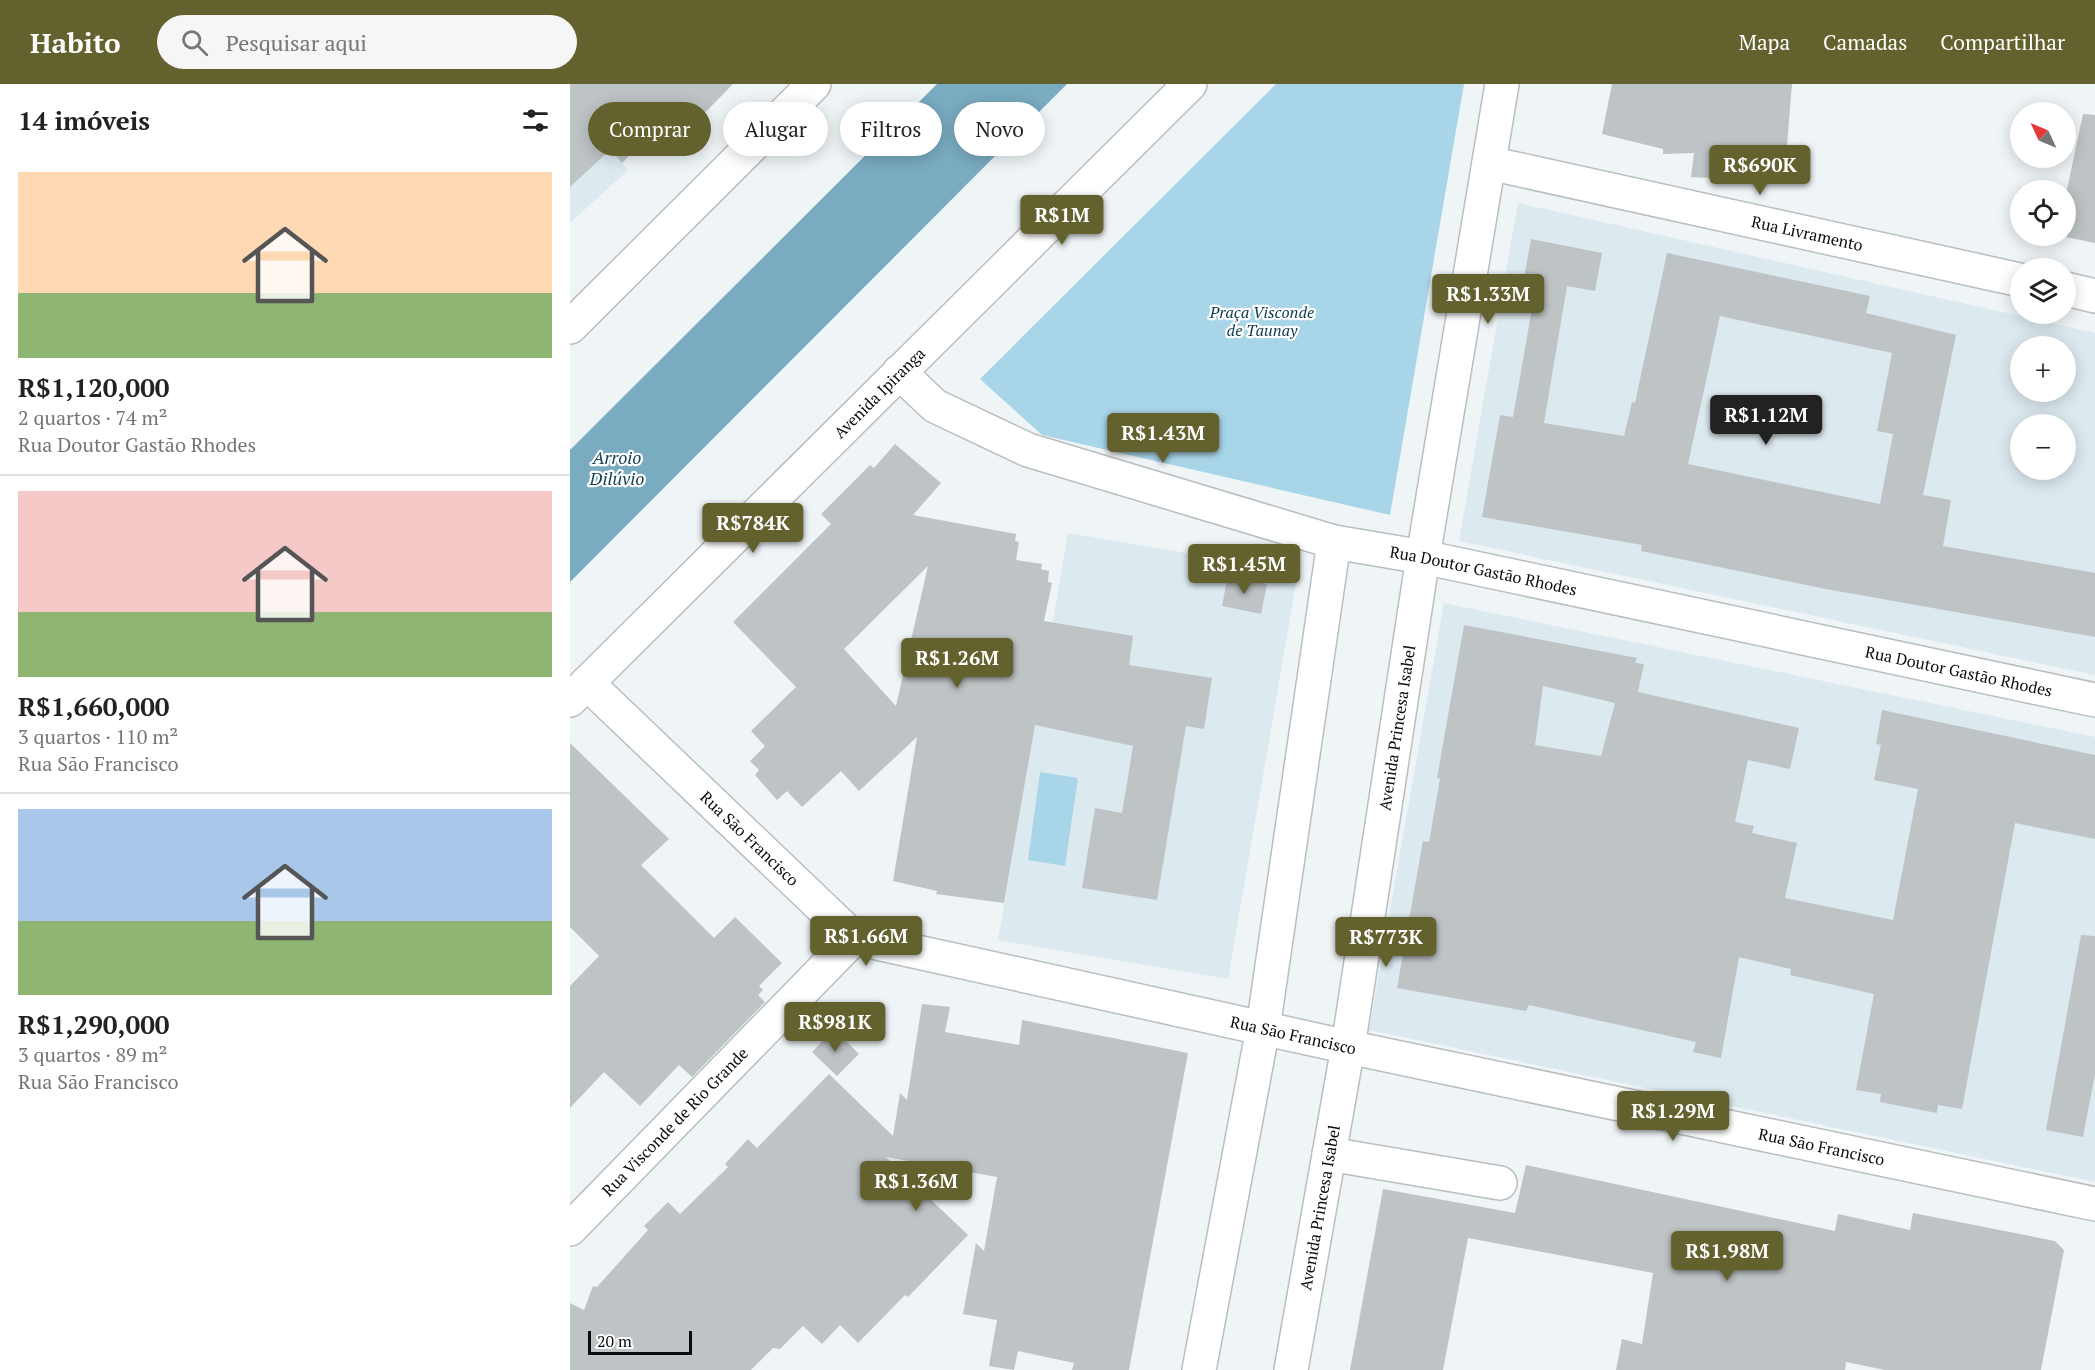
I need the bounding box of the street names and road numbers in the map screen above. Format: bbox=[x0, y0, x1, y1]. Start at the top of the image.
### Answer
street label: Rua Livramento bbox=[1750, 210, 1865, 256]
street label: Avenida Ipiranga bbox=[829, 342, 930, 443]
street label: Rua Doutor Gastão Rhodes bbox=[1388, 541, 1579, 600]
street label: Rua Doutor Gastão Rhodes bbox=[1863, 640, 2054, 702]
street label: Avenida Princesa Isabel bbox=[1373, 643, 1420, 812]
street label: Rua São Francisco bbox=[696, 786, 804, 891]
street label: Rua São Francisco bbox=[1228, 1010, 1358, 1059]
street label: Rua Visconde de Rio Grande bbox=[597, 1042, 753, 1201]
street label: Avenida Princesa Isabel bbox=[1294, 1123, 1345, 1292]
street label: Rua São Francisco bbox=[1756, 1123, 1887, 1171]

